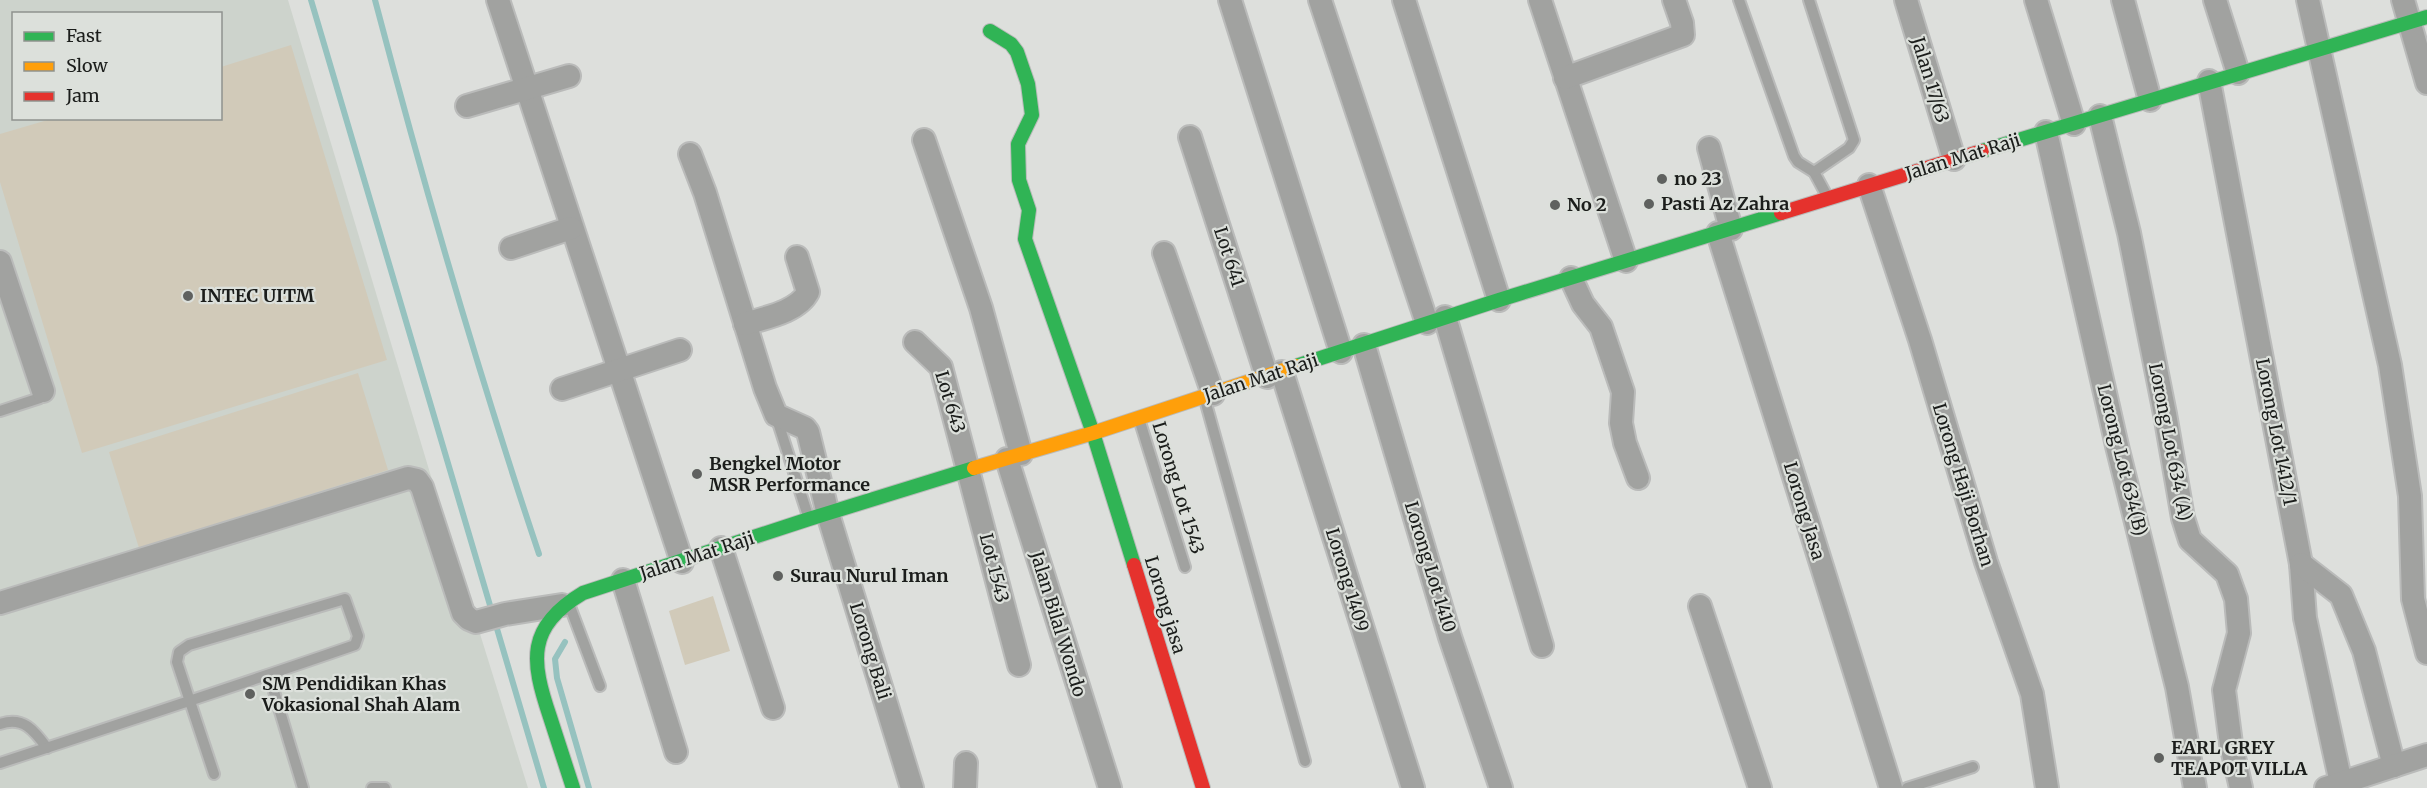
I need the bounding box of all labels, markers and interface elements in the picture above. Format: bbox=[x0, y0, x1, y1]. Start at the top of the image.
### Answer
legend bbox=[12, 12, 222, 120]
text: Fast bbox=[66, 24, 102, 47]
street label: Jalan 17/63 bbox=[1906, 33, 1954, 126]
text: Slow bbox=[66, 54, 109, 77]
text: Jam bbox=[65, 84, 100, 107]
street label: Jalan Mat Raji bbox=[1902, 128, 2023, 185]
place label: no 23 bbox=[1674, 167, 1722, 190]
marker: no 23 bbox=[1655, 172, 1669, 186]
place label: Pasti Az Zahra bbox=[1661, 192, 1789, 215]
place label: No 2 bbox=[1567, 193, 1607, 216]
marker: Pasti Az Zahra bbox=[1642, 197, 1656, 211]
marker: No 2 bbox=[1548, 198, 1562, 212]
street label: Lot 641 bbox=[1209, 224, 1250, 290]
place label: INTEC UITM bbox=[200, 284, 315, 307]
marker: INTEC UITM bbox=[181, 289, 195, 303]
street label: Jalan Mat Raji bbox=[1200, 348, 1321, 407]
street label: Lorong Lot 1412/1 bbox=[2251, 356, 2302, 508]
street label: Lorong Lot 634 (A) bbox=[2144, 361, 2197, 523]
street label: Lot 643 bbox=[930, 368, 971, 436]
street label: Lorong Lot 634(B) bbox=[2093, 382, 2152, 538]
street label: Lorong Haji Borhan bbox=[1928, 400, 1999, 569]
street label: Lorong Lot 1543 bbox=[1147, 419, 1210, 557]
place label: Bengkel Motor MSR Performance bbox=[709, 452, 870, 496]
street label: Lorong Jasa bbox=[1779, 459, 1830, 563]
marker: Bengkel Motor MSR Performance bbox=[690, 467, 704, 481]
street label: Lorong Lot 1410 bbox=[1400, 499, 1461, 635]
street label: Lorong 1409 bbox=[1321, 525, 1374, 634]
street label: Jalan Mat Raji bbox=[636, 526, 757, 585]
street label: Lot 1543 bbox=[975, 531, 1014, 605]
street label: Jalan Bilal Wondo bbox=[1025, 547, 1092, 700]
street label: Lorong jasa bbox=[1140, 553, 1191, 657]
place label: Surau Nurul Iman bbox=[790, 564, 948, 587]
marker: Surau Nurul Iman bbox=[771, 569, 785, 583]
street label: Lorong Bali bbox=[845, 599, 896, 702]
place label: SM Pendidikan Khas Vokasional Shah Alam bbox=[261, 672, 460, 716]
marker: SM Pendidikan Khas Vokasional Shah Alam bbox=[243, 687, 257, 701]
place label: EARL GREY TEAPOT VILLA bbox=[2171, 736, 2308, 780]
marker: EARL GREY TEAPOT VILLA bbox=[2152, 751, 2166, 765]

